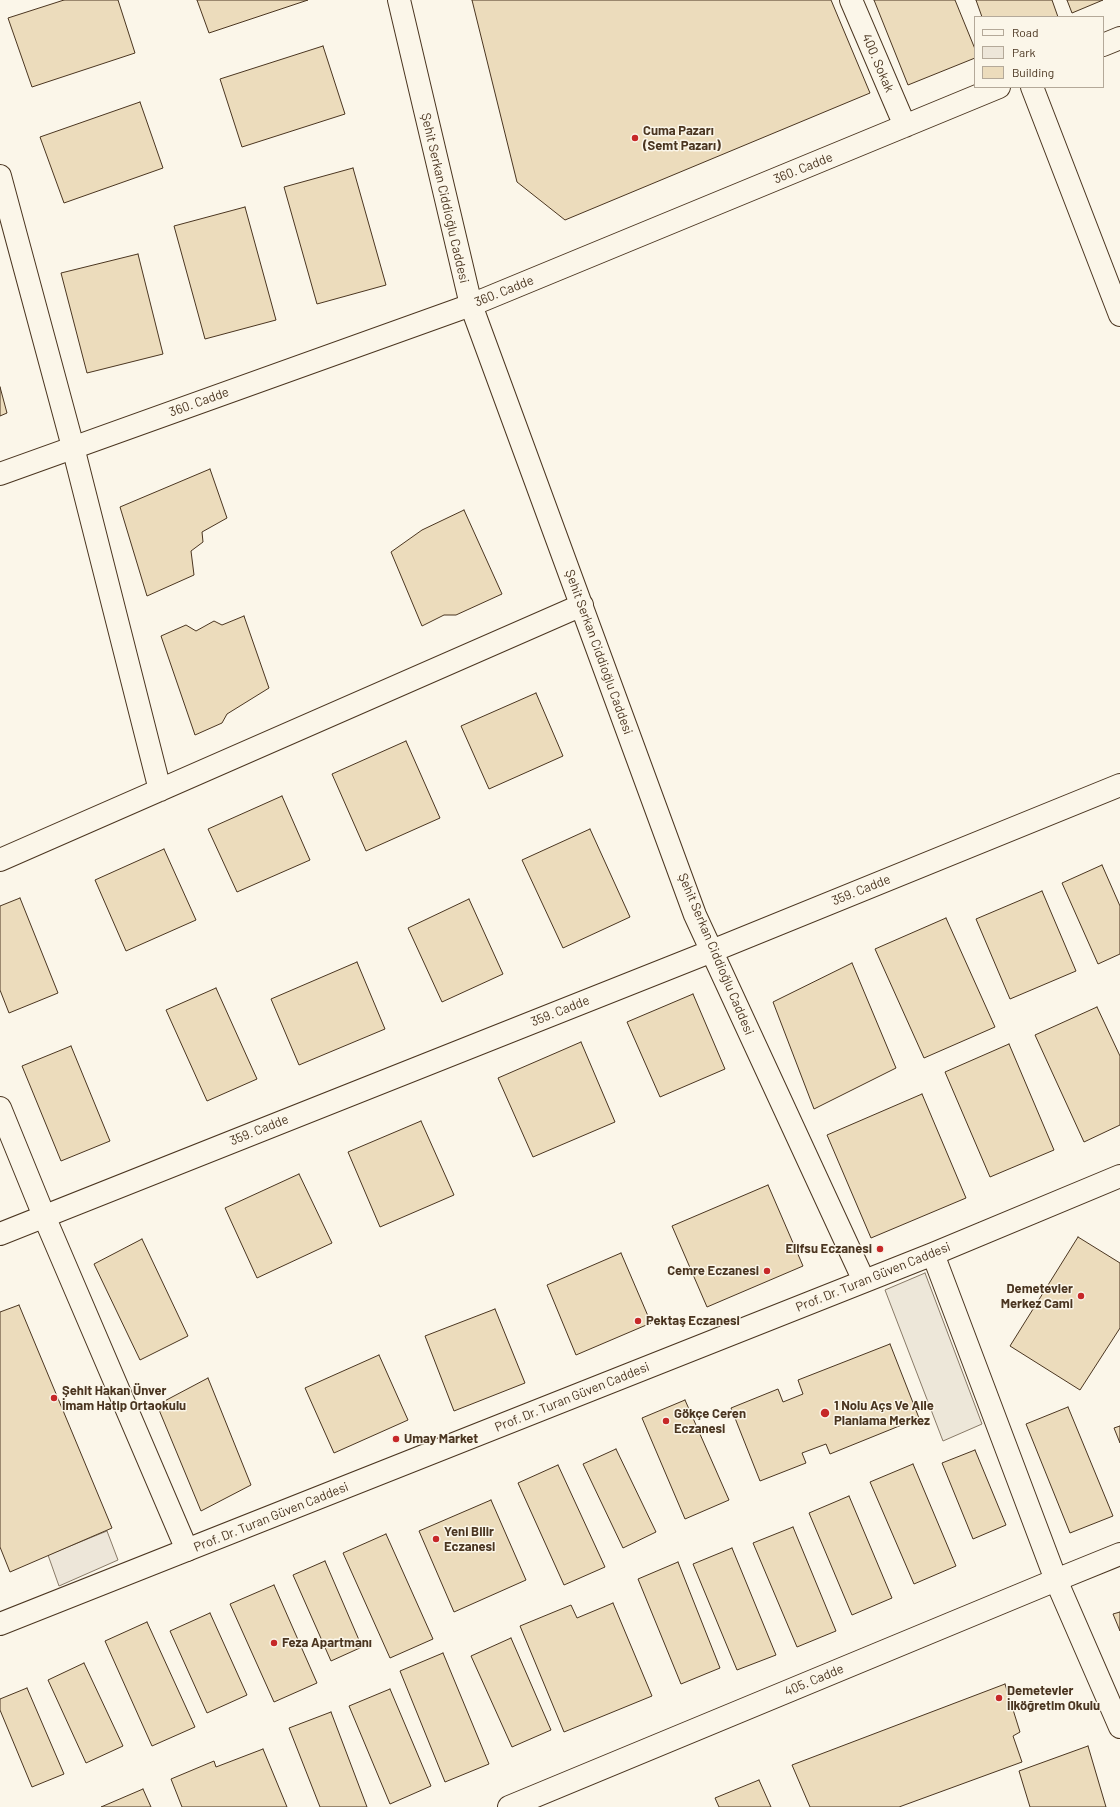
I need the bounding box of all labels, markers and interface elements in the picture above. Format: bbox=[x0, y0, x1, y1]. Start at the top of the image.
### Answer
legend bbox=[974, 16, 1104, 88]
text: Road bbox=[1012, 25, 1039, 39]
street label: 400. Sokak bbox=[859, 31, 897, 95]
text: Park bbox=[1012, 45, 1036, 59]
text: Building bbox=[1012, 65, 1054, 79]
street label: Şehit Serkan Ciddioğlu Caddesi bbox=[418, 111, 472, 285]
place label: Cuma Pazarı (Semt Pazarı) bbox=[643, 123, 721, 154]
marker: Cuma Pazarı (Semt Pazarı) bbox=[630, 133, 640, 143]
street label: 360. Cadde bbox=[771, 149, 835, 187]
street label: 360. Cadde bbox=[472, 272, 536, 310]
street label: 360. Cadde bbox=[167, 384, 231, 420]
street label: Şehit Serkan Ciddioğlu Caddesi bbox=[562, 567, 636, 737]
street label: Şehit Serkan Ciddioğlu Caddesi bbox=[675, 871, 757, 1037]
street label: 359. Cadde bbox=[829, 871, 893, 909]
street label: 359. Cadde bbox=[528, 992, 592, 1030]
street label: 359. Cadde bbox=[227, 1111, 291, 1149]
street label: Prof. Dr. Turan Güven Caddesi bbox=[793, 1239, 953, 1315]
place label: Elifsu Eczanesi bbox=[785, 1241, 872, 1257]
marker: Elifsu Eczanesi bbox=[875, 1244, 885, 1254]
place label: Cemre Eczanesi bbox=[667, 1263, 759, 1279]
marker: Cemre Eczanesi bbox=[762, 1266, 772, 1276]
place label: Demetevler Merkez Cami bbox=[1001, 1281, 1073, 1312]
marker: Demetevler Merkez Cami bbox=[1076, 1291, 1086, 1301]
place label: Pektaş Eczanesi bbox=[646, 1313, 740, 1329]
marker: Pektaş Eczanesi bbox=[633, 1316, 643, 1326]
street label: Prof. Dr. Turan Güven Caddesi bbox=[492, 1359, 652, 1435]
place label: Şehit Hakan Ünver İmam Hatip Ortaokulu bbox=[62, 1383, 186, 1414]
marker: Şehit Hakan Ünver İmam Hatip Ortaokulu bbox=[49, 1393, 59, 1403]
place label: 1 Nolu Açs Ve Aile Planlama Merkez bbox=[834, 1398, 934, 1429]
place label: Gökçe Ceren Eczanesi bbox=[674, 1406, 746, 1437]
marker: 1 Nolu Açs Ve Aile Planlama Merkez bbox=[819, 1407, 831, 1419]
marker: Gökçe Ceren Eczanesi bbox=[661, 1416, 671, 1426]
place label: Umay Market bbox=[404, 1431, 478, 1447]
marker: Umay Market bbox=[391, 1434, 401, 1444]
street label: Prof. Dr. Turan Güven Caddesi bbox=[191, 1479, 351, 1555]
place label: Yeni Bilir Eczanesi bbox=[444, 1524, 495, 1555]
marker: Yeni Bilir Eczanesi bbox=[431, 1534, 441, 1544]
place label: Feza Apartmanı bbox=[282, 1635, 372, 1651]
marker: Feza Apartmanı bbox=[269, 1638, 279, 1648]
street label: 405. Cadde bbox=[782, 1661, 846, 1699]
place label: Demetevler İlköğretim Okulu bbox=[1007, 1683, 1100, 1714]
marker: Demetevler İlköğretim Okulu bbox=[994, 1693, 1004, 1703]

